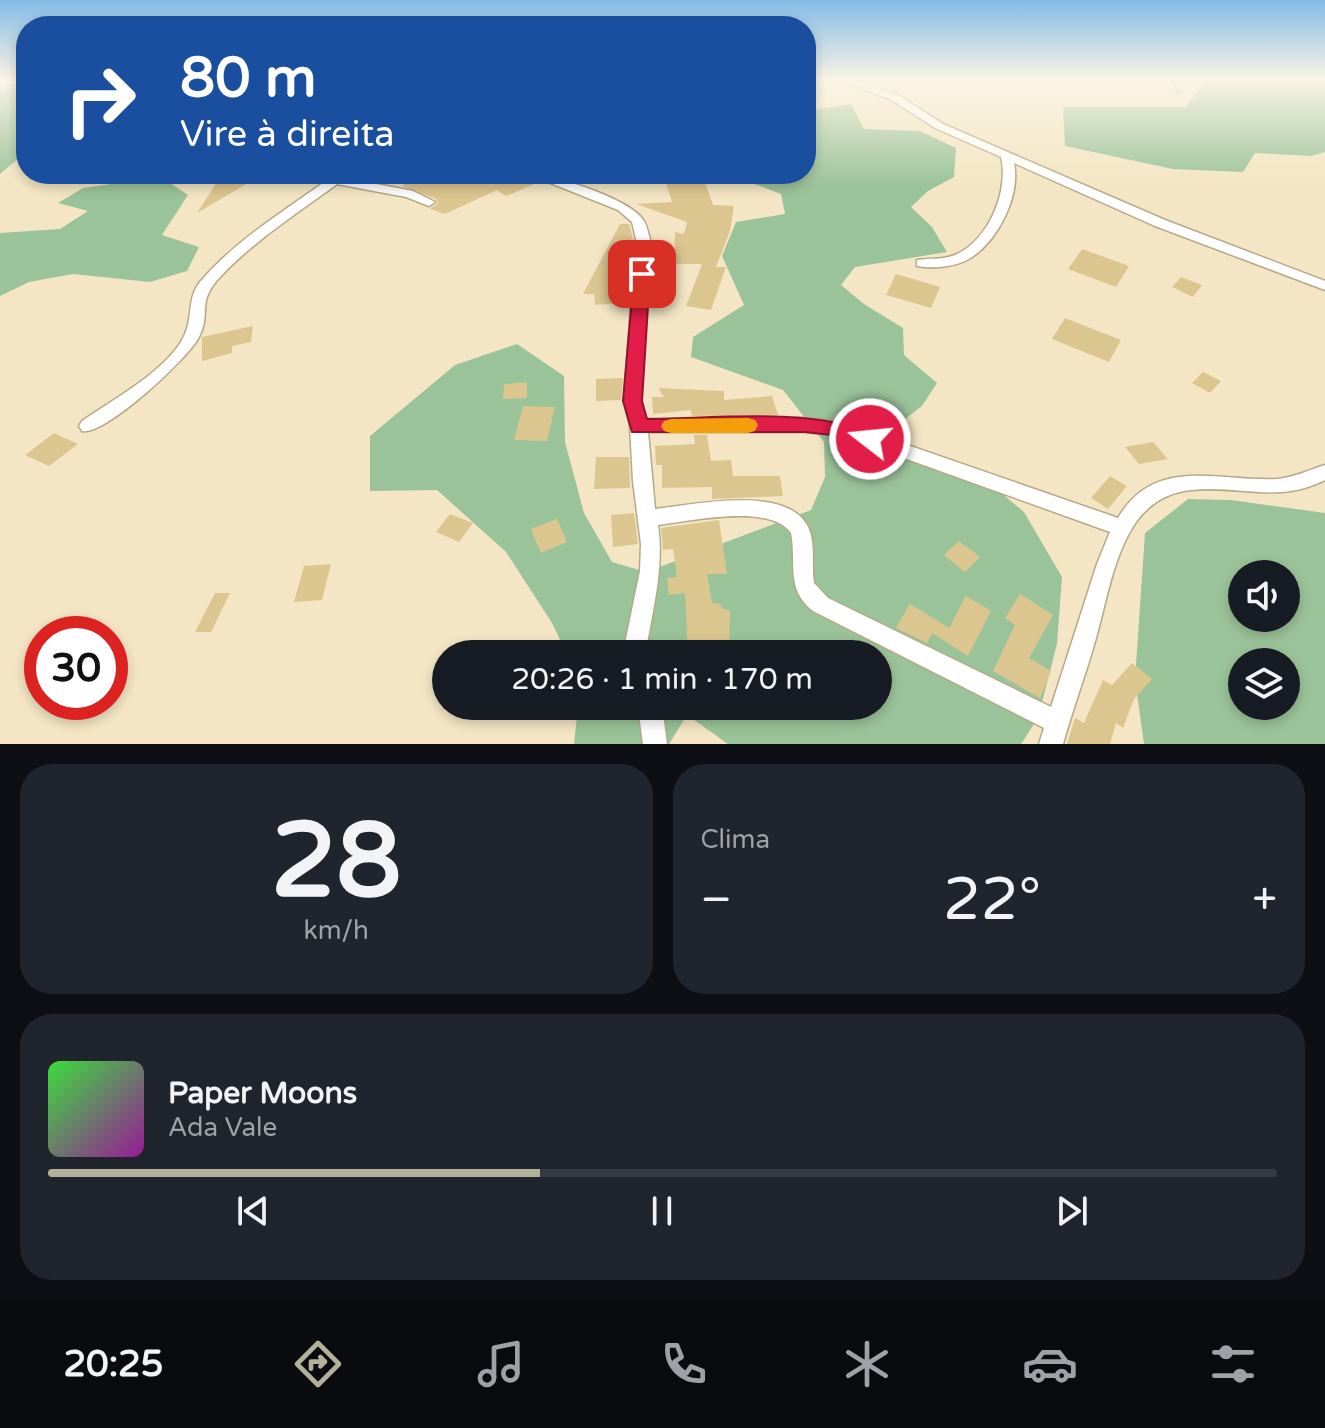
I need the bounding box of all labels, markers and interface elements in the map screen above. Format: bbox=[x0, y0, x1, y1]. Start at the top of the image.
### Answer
text: 80 m bbox=[180, 45, 316, 112]
icon: right bbox=[48, 48, 152, 152]
text: Vire à direita bbox=[180, 113, 394, 156]
pin bbox=[608, 240, 676, 308]
icon: arrive bbox=[620, 252, 664, 296]
position arrow bbox=[828, 397, 912, 481]
map controls bbox=[1228, 560, 1300, 720]
button: sound bbox=[1228, 560, 1300, 632]
speed limit sign: 30 bbox=[24, 616, 128, 720]
button: layers bbox=[1228, 648, 1300, 720]
text: 20:26 · 1 min · 170 m bbox=[511, 661, 813, 698]
text: 28 bbox=[271, 800, 402, 925]
text: Clima bbox=[701, 824, 770, 855]
text: 22° bbox=[943, 864, 1041, 936]
text: − bbox=[701, 874, 732, 927]
text: + bbox=[1252, 874, 1277, 927]
text: km/h bbox=[304, 915, 369, 946]
text: Paper Moons bbox=[168, 1075, 357, 1112]
text: Ada Vale bbox=[168, 1112, 277, 1143]
icon: previous bbox=[231, 1189, 275, 1233]
icon: pause bbox=[640, 1189, 684, 1233]
icon: next bbox=[1050, 1189, 1094, 1233]
icon: directions bbox=[290, 1336, 346, 1392]
icon: music bbox=[473, 1336, 529, 1392]
icon: phone bbox=[656, 1336, 712, 1392]
icon: climate bbox=[839, 1336, 895, 1392]
icon: car bbox=[1022, 1336, 1078, 1392]
icon: filters bbox=[1205, 1336, 1261, 1392]
text: 20:25 bbox=[64, 1343, 163, 1386]

